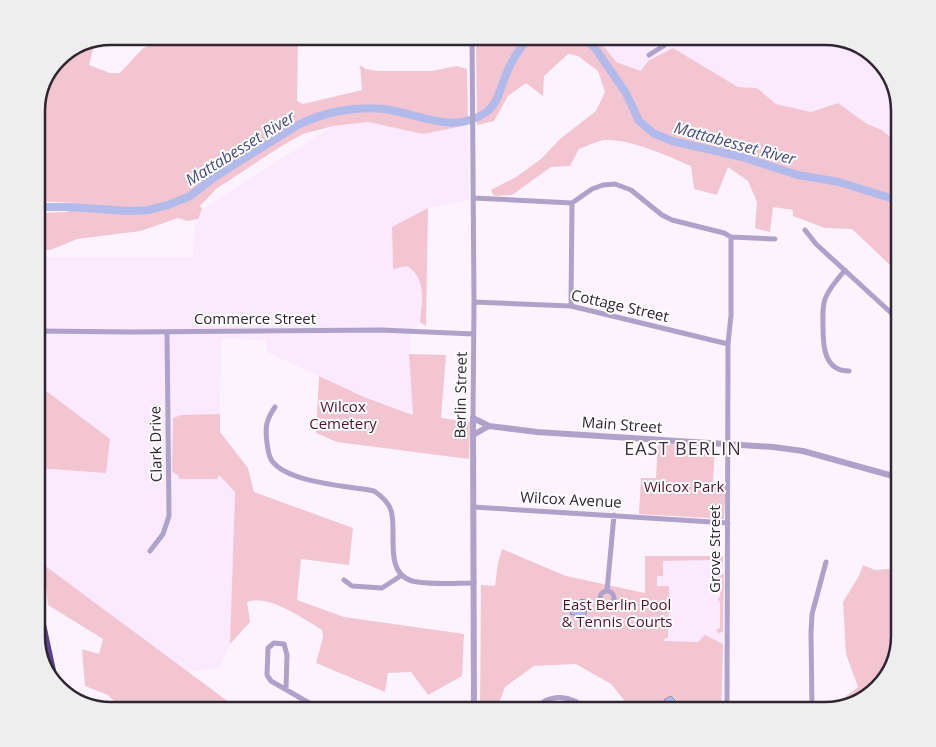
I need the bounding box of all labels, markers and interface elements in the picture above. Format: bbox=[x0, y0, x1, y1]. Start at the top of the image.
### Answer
water label: Mattabesset River bbox=[181, 105, 300, 191]
water label: Mattabesset River bbox=[672, 116, 799, 170]
street label: Cottage Street bbox=[569, 284, 671, 326]
street label: Commerce Street bbox=[194, 308, 316, 328]
street label: Berlin Street bbox=[449, 351, 471, 439]
park label: Wilcox Cemetery bbox=[309, 396, 377, 433]
street label: Clark Drive bbox=[144, 406, 166, 482]
street label: Main Street bbox=[581, 411, 663, 437]
district label: EAST BERLIN bbox=[624, 436, 742, 460]
park label: Wilcox Park bbox=[644, 476, 724, 496]
street label: Wilcox Avenue bbox=[520, 486, 622, 512]
street label: Grove Street bbox=[704, 505, 724, 593]
park label: East Berlin Pool & Tennis Courts bbox=[561, 594, 673, 631]

